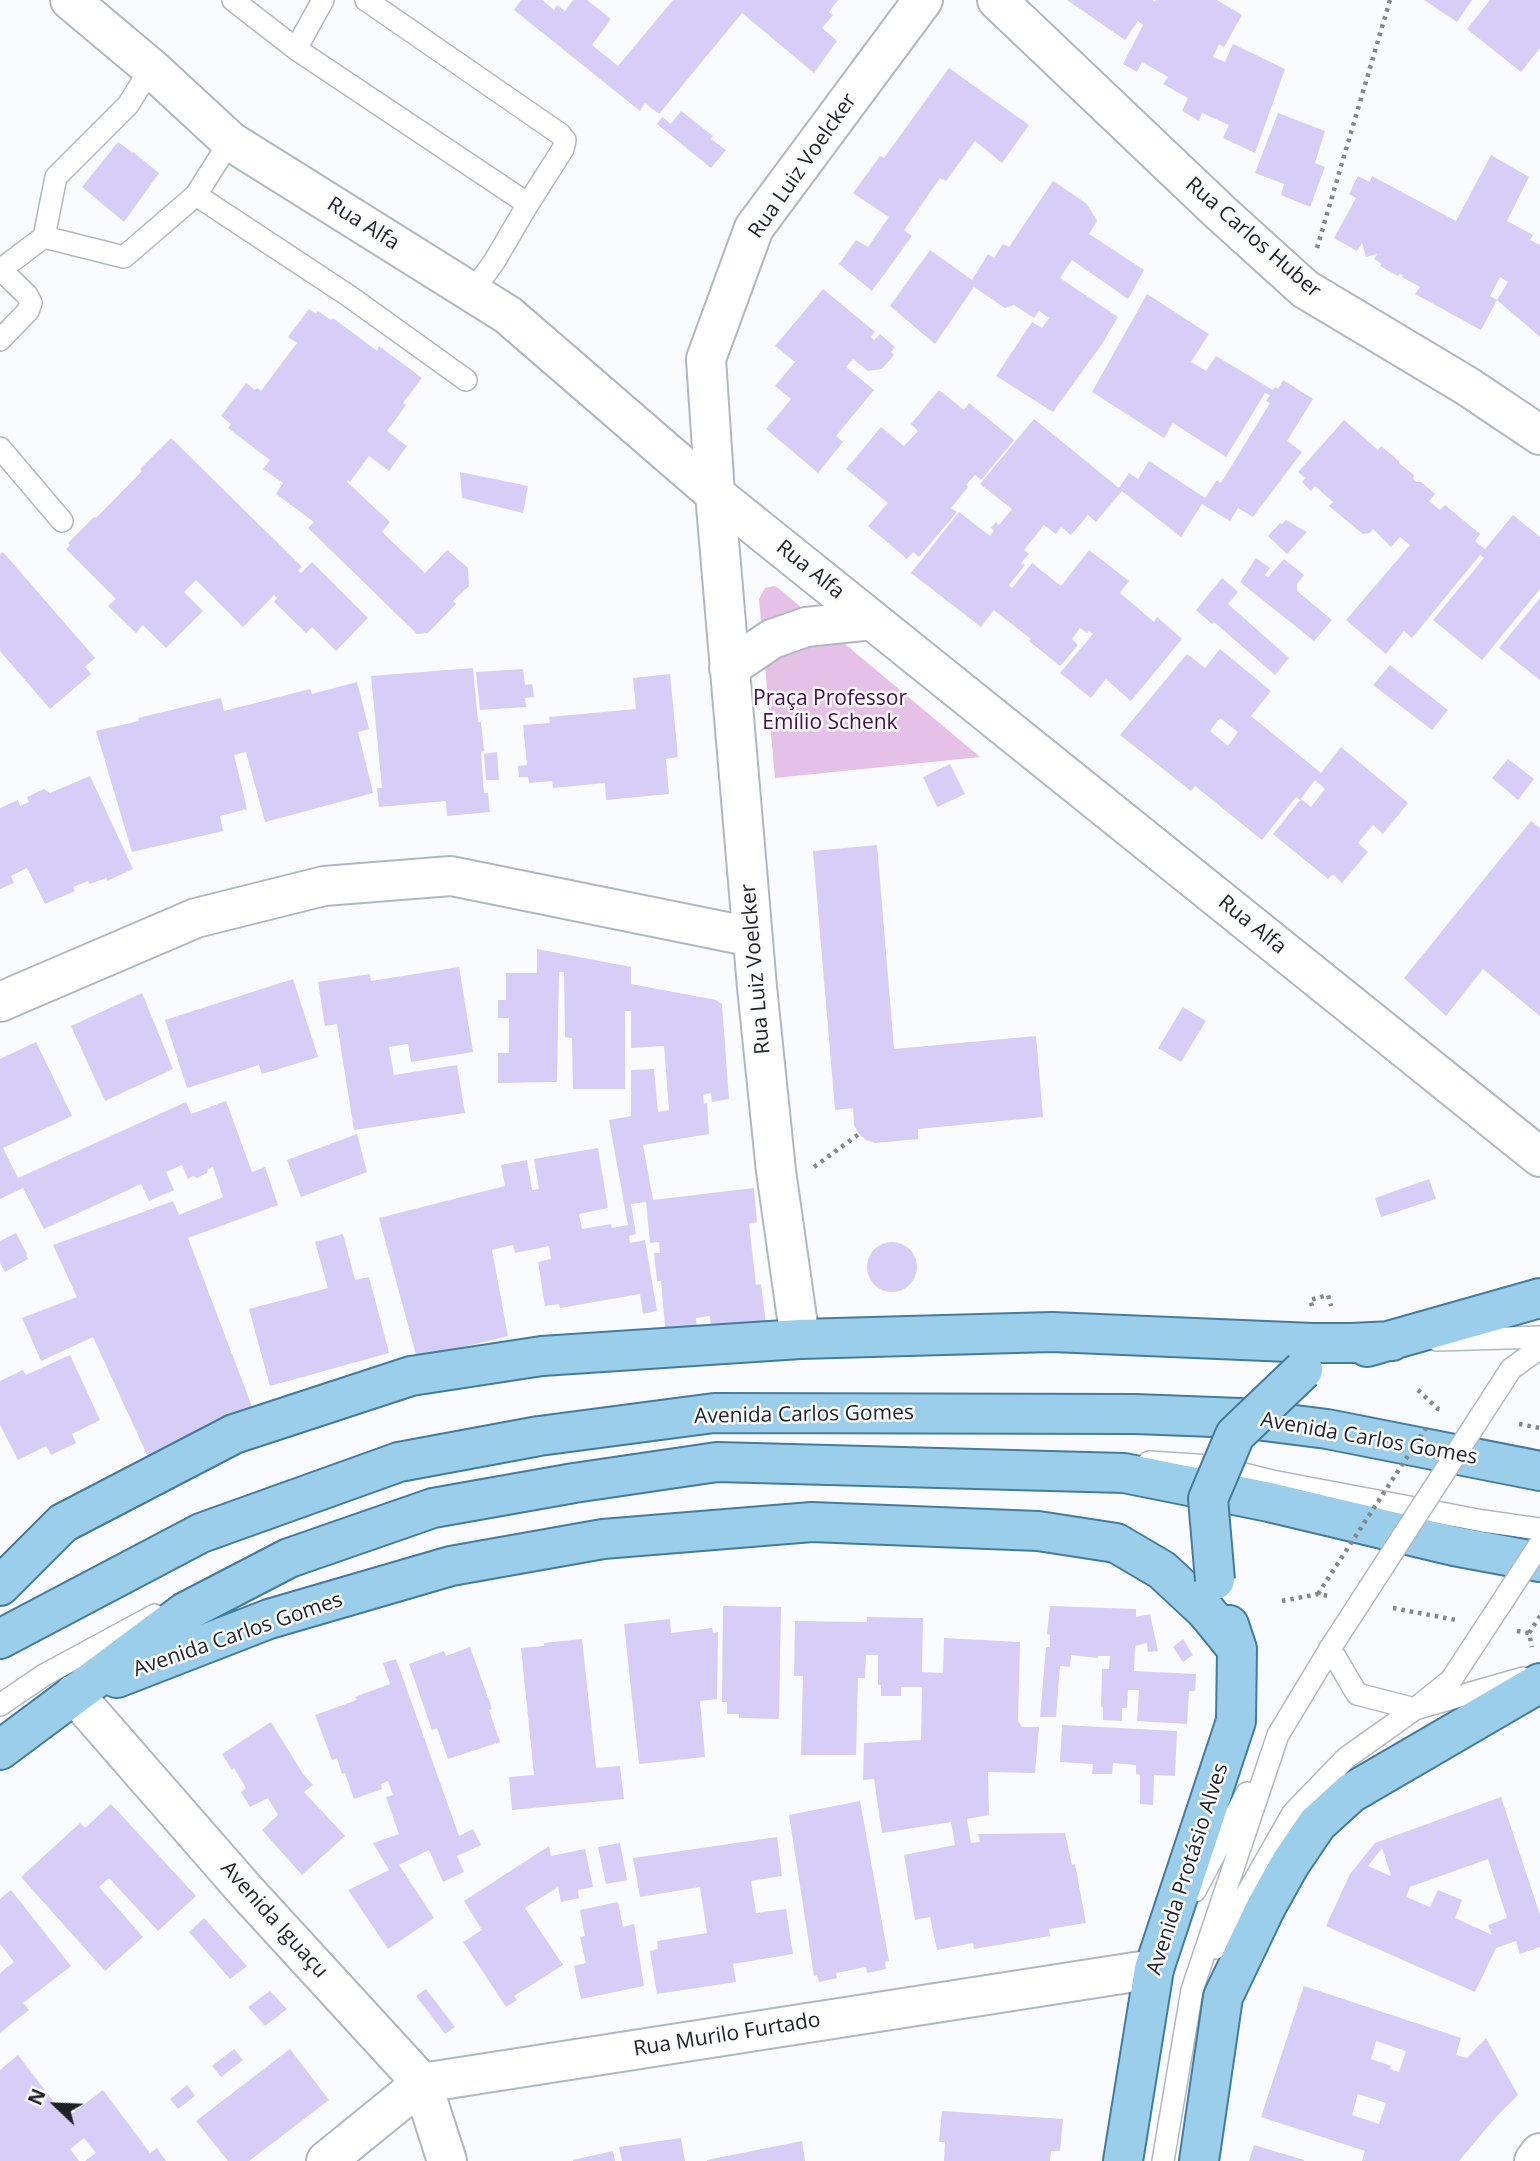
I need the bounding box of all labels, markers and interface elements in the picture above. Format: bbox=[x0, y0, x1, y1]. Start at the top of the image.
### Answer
street label: Rua Luiz Voelcker bbox=[744, 89, 862, 243]
street label: Rua Carlos Huber bbox=[1180, 172, 1326, 304]
street label: Rua Alfa bbox=[322, 192, 404, 256]
street label: Rua Alfa bbox=[771, 535, 849, 605]
park label: Praça Professor Emílio Schenk bbox=[753, 686, 907, 736]
street label: Rua Luiz Voelcker bbox=[736, 883, 776, 1055]
street label: Rua Alfa bbox=[1213, 890, 1291, 960]
street label: Avenida Carlos Gomes bbox=[694, 1400, 914, 1430]
street label: Avenida Carlos Gomes bbox=[1259, 1408, 1479, 1470]
street label: Avenida Carlos Gomes bbox=[130, 1587, 346, 1683]
street label: Avenida Protásio Alves bbox=[1142, 1760, 1234, 1978]
street label: Avenida Iguaçu bbox=[215, 1856, 333, 1984]
street label: Rua Murilo Furtado bbox=[632, 2008, 822, 2062]
north arrow bbox=[21, 2070, 91, 2140]
text: N bbox=[22, 2085, 52, 2109]

